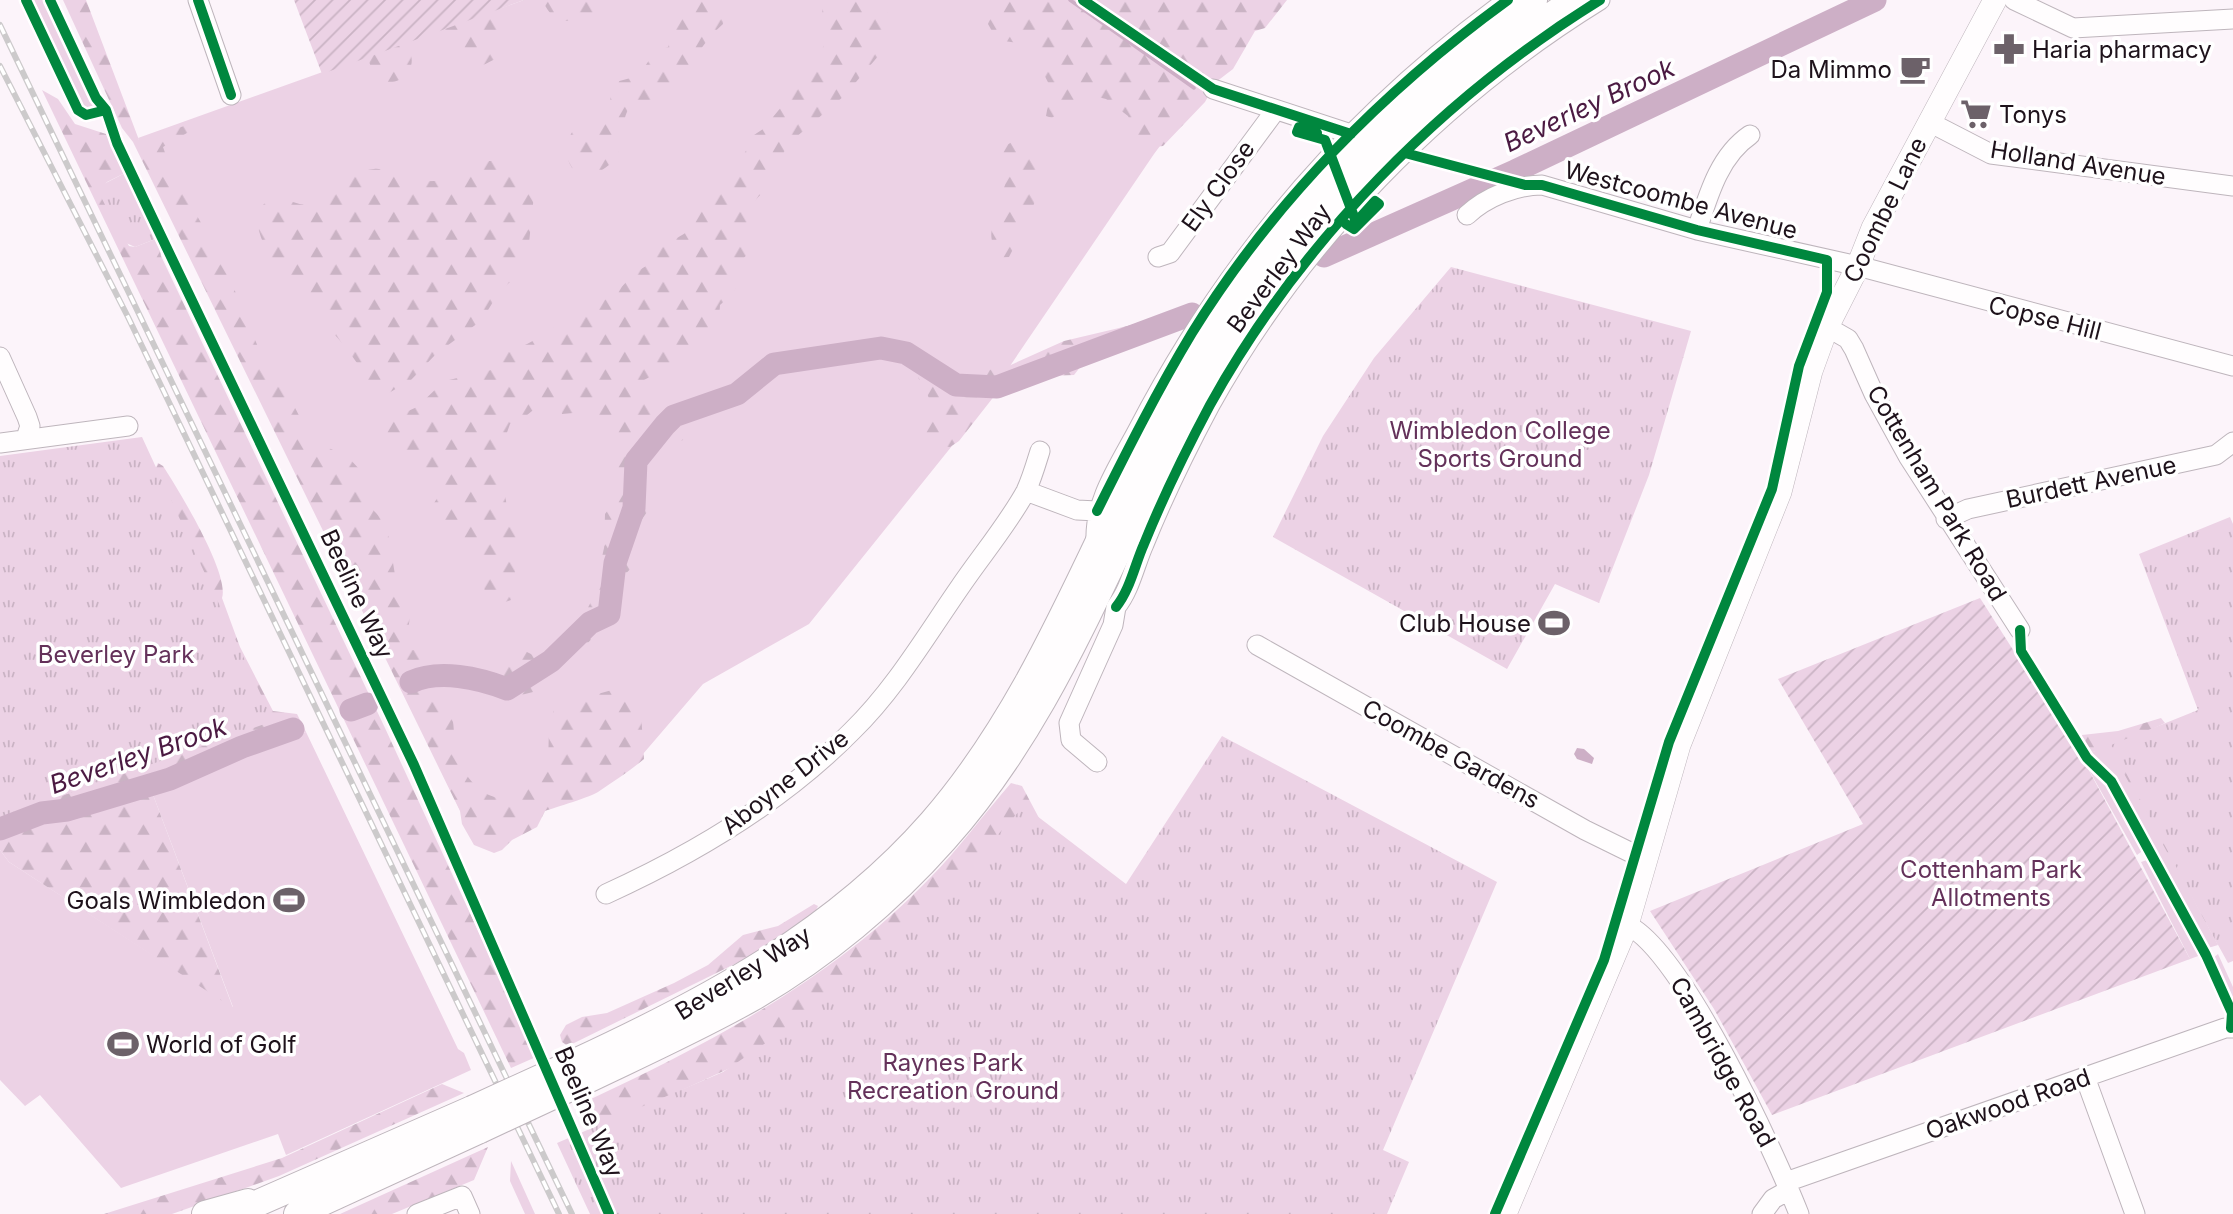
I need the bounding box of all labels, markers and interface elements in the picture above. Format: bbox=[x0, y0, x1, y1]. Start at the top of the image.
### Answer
pharmacy icon: Haria pharmacy bbox=[1992, 32, 2026, 66]
place label: Haria pharmacy bbox=[2032, 35, 2212, 64]
water label: Beverley Brook bbox=[1498, 51, 1680, 158]
cafe icon: Da Mimmo bbox=[1898, 52, 1932, 86]
place label: Da Mimmo bbox=[1771, 55, 1892, 84]
supermarket icon: Tonys bbox=[1959, 97, 1993, 131]
place label: Tonys bbox=[1999, 100, 2067, 129]
street label: Coombe Lane bbox=[1837, 133, 1933, 287]
street label: Ely Close bbox=[1175, 135, 1261, 237]
street label: Holland Avenue bbox=[1988, 135, 2168, 191]
street label: Westcoombe Avenue bbox=[1561, 155, 1801, 245]
street label: Beverley Way bbox=[1221, 198, 1337, 338]
street label: Copse Hill bbox=[1986, 290, 2104, 346]
street label: Cottenham Park Road bbox=[1861, 380, 2013, 606]
park label: Wimbledon College Sports Ground bbox=[1389, 416, 1611, 473]
street label: Burdett Avenue bbox=[2003, 450, 2179, 514]
street label: Beeline Way bbox=[314, 525, 400, 663]
sports icon: Club House bbox=[1537, 606, 1571, 640]
place label: Club House bbox=[1399, 609, 1531, 638]
park label: Beverley Park bbox=[38, 640, 194, 669]
street label: Coombe Gardens bbox=[1357, 693, 1545, 815]
water label: Beverley Brook bbox=[45, 710, 231, 800]
street label: Aboyne Drive bbox=[716, 723, 854, 841]
park label: Cottenham Park Allotments bbox=[1900, 855, 2082, 912]
sports icon: Goals Wimbledon bbox=[272, 883, 306, 917]
place label: Goals Wimbledon bbox=[67, 886, 266, 915]
street label: Beverley Way bbox=[670, 920, 816, 1026]
street label: Cambridge Road bbox=[1664, 972, 1782, 1152]
sports icon: World of Golf bbox=[106, 1027, 140, 1061]
place label: World of Golf bbox=[146, 1030, 297, 1059]
street label: Beeline Way bbox=[548, 1042, 630, 1182]
park label: Raynes Park Recreation Ground bbox=[847, 1048, 1059, 1105]
street label: Oakwood Road bbox=[1922, 1062, 2094, 1146]

